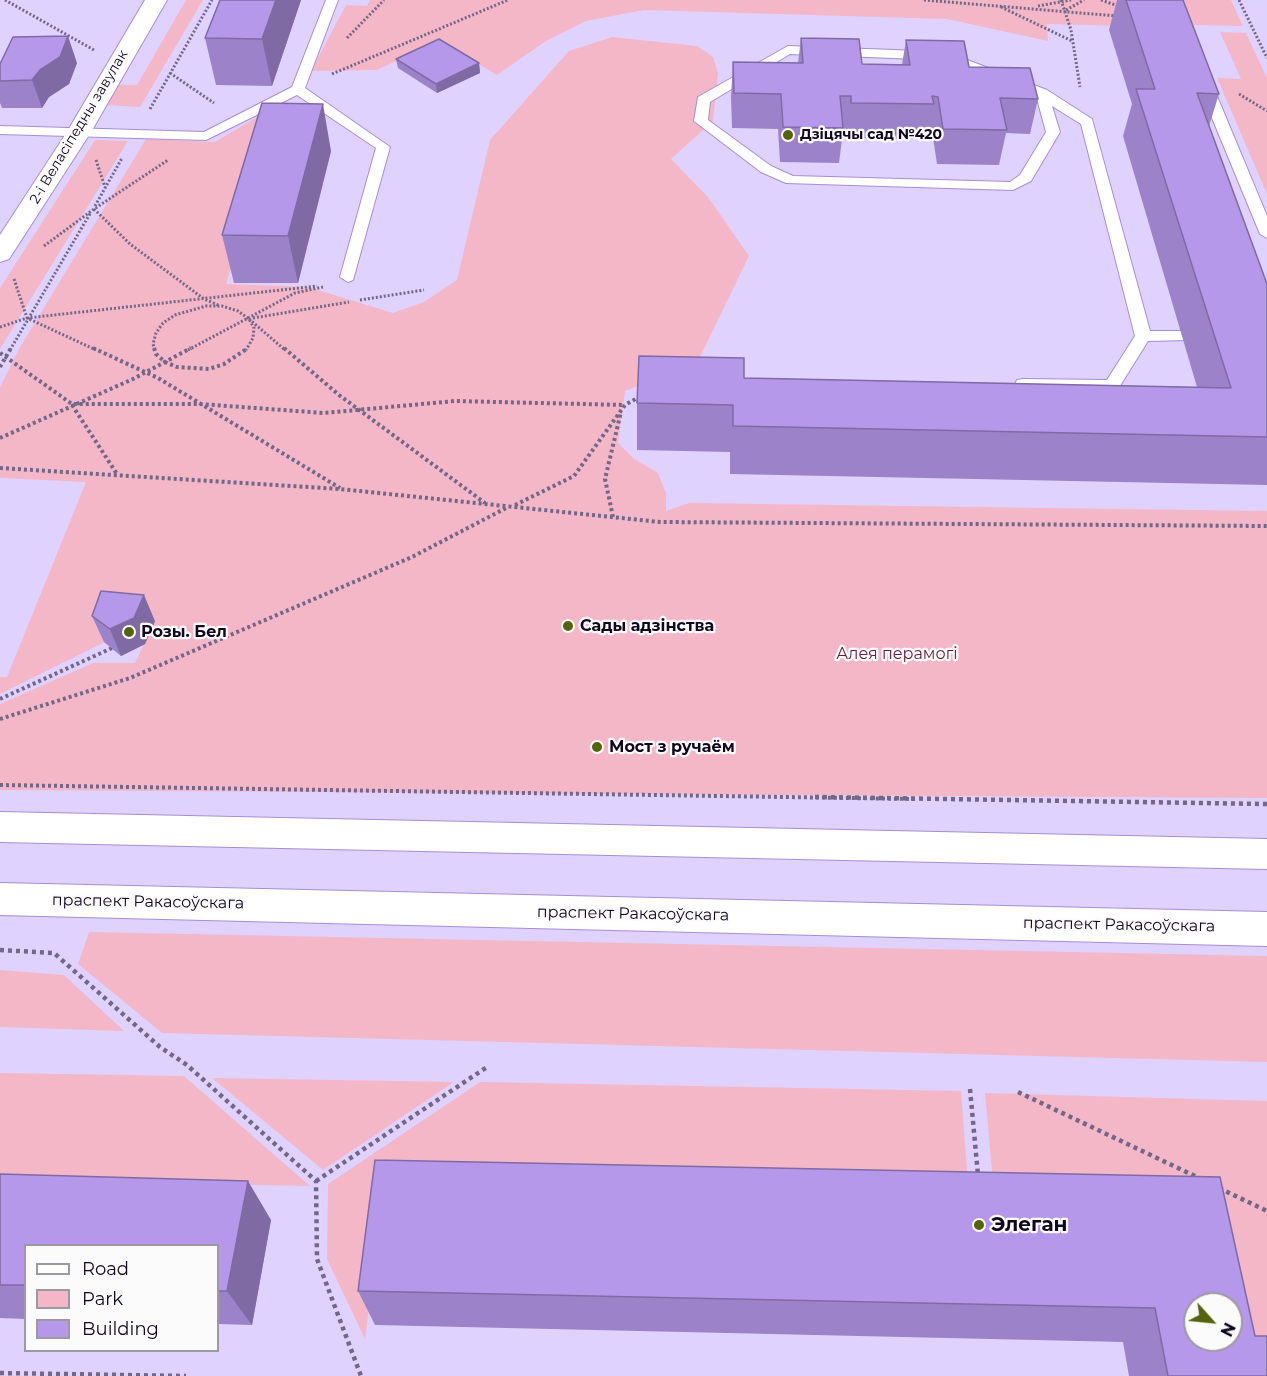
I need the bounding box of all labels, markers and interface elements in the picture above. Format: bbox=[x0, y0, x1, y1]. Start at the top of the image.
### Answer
street label: 2-і Веласіпедны завулак bbox=[26, 47, 132, 207]
place label: Дзіцячы сад №420 bbox=[800, 127, 942, 143]
marker: Дзіцячы сад №420 bbox=[781, 128, 795, 142]
place label: Сады адзінства bbox=[580, 616, 714, 636]
marker: Сады адзінства bbox=[561, 619, 575, 633]
place label: Розы. Бел bbox=[141, 622, 227, 642]
marker: Розы. Бел bbox=[122, 625, 136, 639]
park label: Алея перамогі bbox=[836, 644, 958, 664]
place label: Мост з ручаём bbox=[609, 737, 735, 757]
marker: Мост з ручаём bbox=[590, 740, 604, 754]
street label: праспект Ракасоўскага bbox=[52, 891, 244, 913]
street label: праспект Ракасоўскага bbox=[537, 903, 729, 925]
street label: праспект Ракасоўскага bbox=[1023, 914, 1215, 936]
place label: Элеган bbox=[991, 1213, 1067, 1237]
marker: Элеган bbox=[972, 1218, 986, 1232]
legend bbox=[24, 1244, 219, 1352]
text: Road bbox=[82, 1258, 129, 1280]
text: Park bbox=[82, 1288, 123, 1310]
north arrow bbox=[1183, 1292, 1243, 1352]
text: Building bbox=[82, 1318, 159, 1340]
text: N bbox=[1216, 1319, 1239, 1340]

